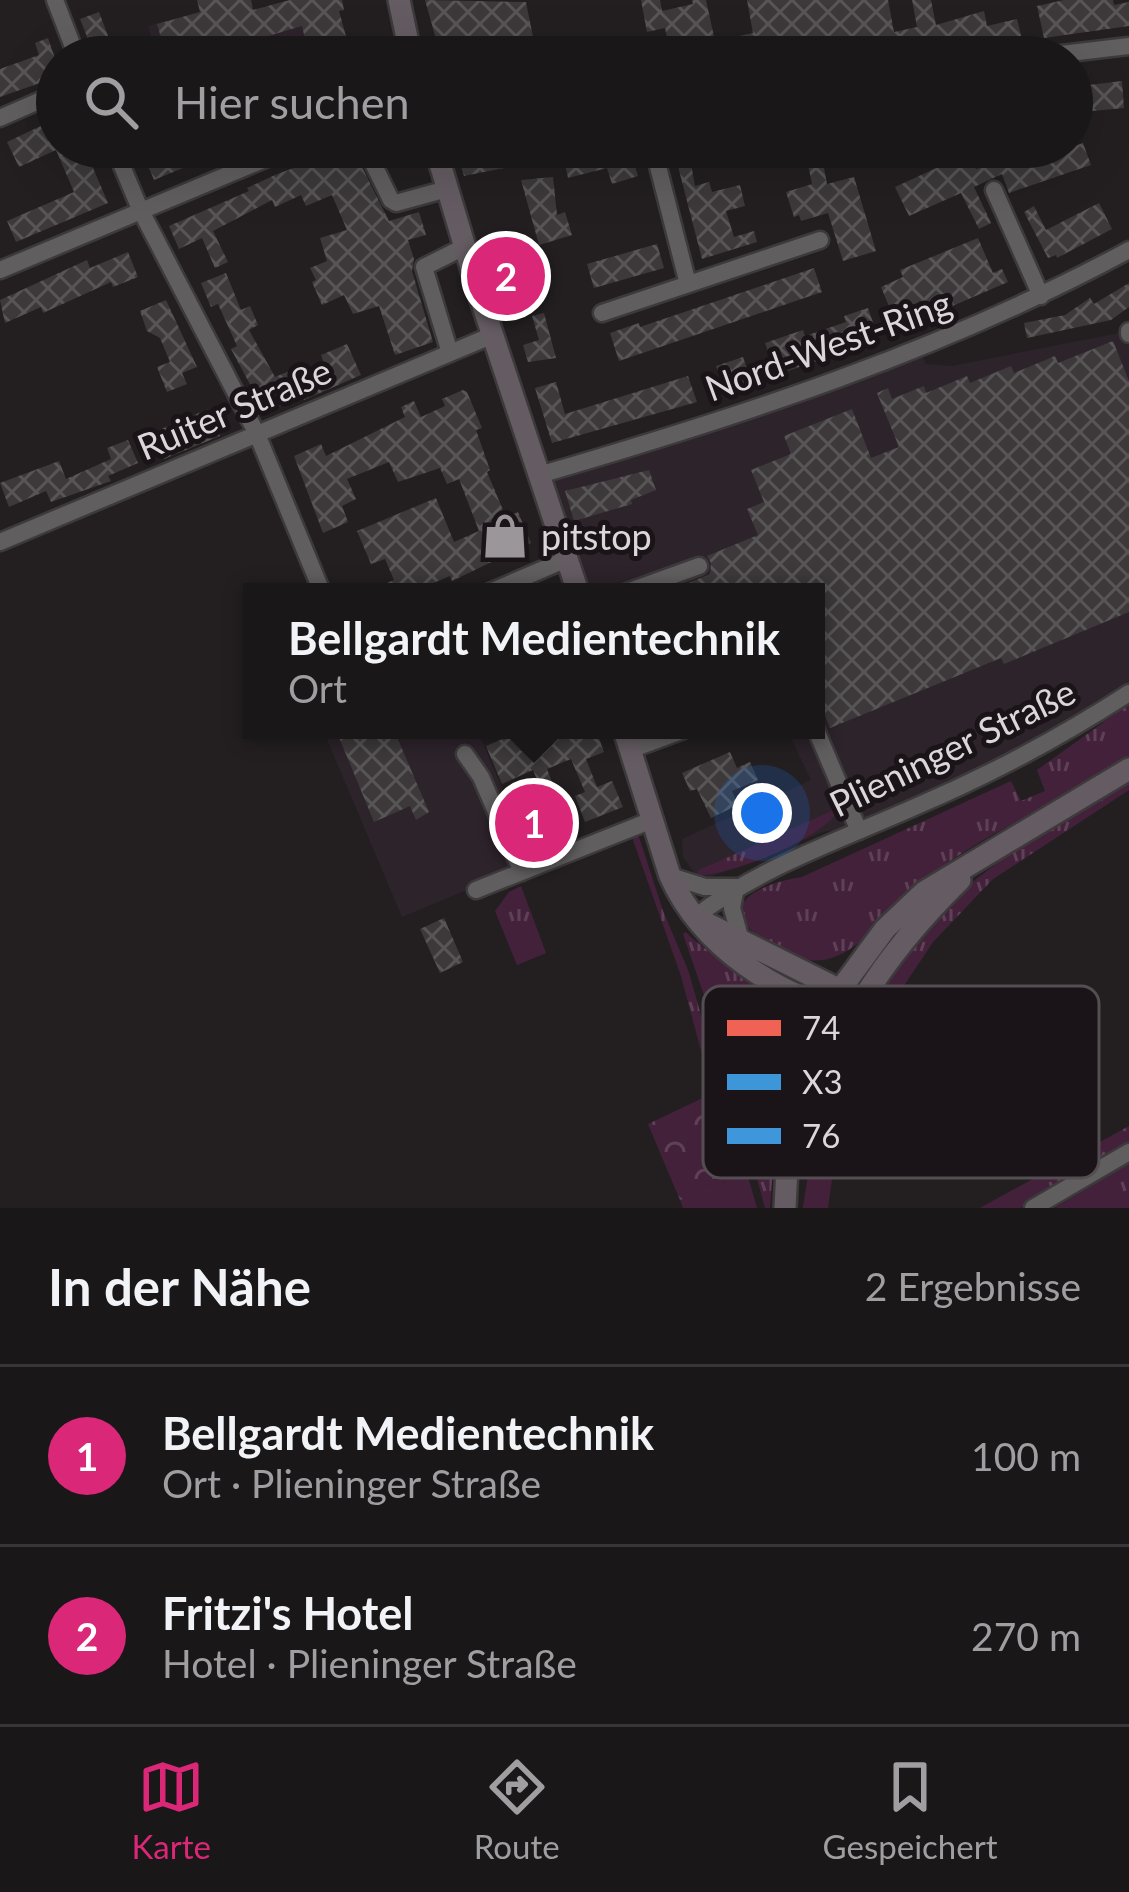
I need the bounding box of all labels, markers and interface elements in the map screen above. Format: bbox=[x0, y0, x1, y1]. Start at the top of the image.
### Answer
search box bbox=[36, 36, 1093, 168]
icon: search bbox=[78, 69, 144, 135]
text: Hier suchen bbox=[174, 75, 410, 129]
pin: 2 bbox=[467, 231, 545, 321]
street label: Nord-West-Ring bbox=[699, 280, 957, 410]
street label: Ruiter Straße bbox=[131, 347, 337, 469]
shop icon: pitstop bbox=[480, 511, 530, 561]
place label: pitstop bbox=[541, 514, 652, 558]
popup bbox=[243, 583, 825, 739]
text: Bellgardt Medientechnik bbox=[288, 611, 780, 665]
text: Ort bbox=[288, 665, 347, 711]
street label: Plieninger Straße bbox=[822, 669, 1082, 825]
pin: 1 bbox=[495, 778, 573, 868]
your location bbox=[732, 783, 792, 843]
legend bbox=[703, 986, 1099, 1178]
text: 74 bbox=[802, 1007, 840, 1047]
text: X3 bbox=[802, 1061, 843, 1101]
text: 76 bbox=[802, 1115, 840, 1155]
text: In der Nähe bbox=[48, 1256, 311, 1317]
text: 2 Ergebnisse bbox=[865, 1263, 1081, 1309]
text: Bellgardt Medientechnik bbox=[162, 1406, 654, 1460]
text: 1 bbox=[76, 1433, 98, 1479]
text: 100 m bbox=[971, 1433, 1081, 1479]
text: Ort · Plieninger Straße bbox=[162, 1460, 541, 1506]
text: Fritzi's Hotel bbox=[162, 1586, 414, 1640]
text: 2 bbox=[76, 1613, 98, 1659]
text: 270 m bbox=[971, 1613, 1081, 1659]
text: Hotel · Plieninger Straße bbox=[162, 1640, 577, 1686]
tab: Karte bbox=[131, 1754, 211, 1866]
tab: Route bbox=[474, 1754, 560, 1866]
tab: Gespeichert bbox=[823, 1754, 998, 1866]

